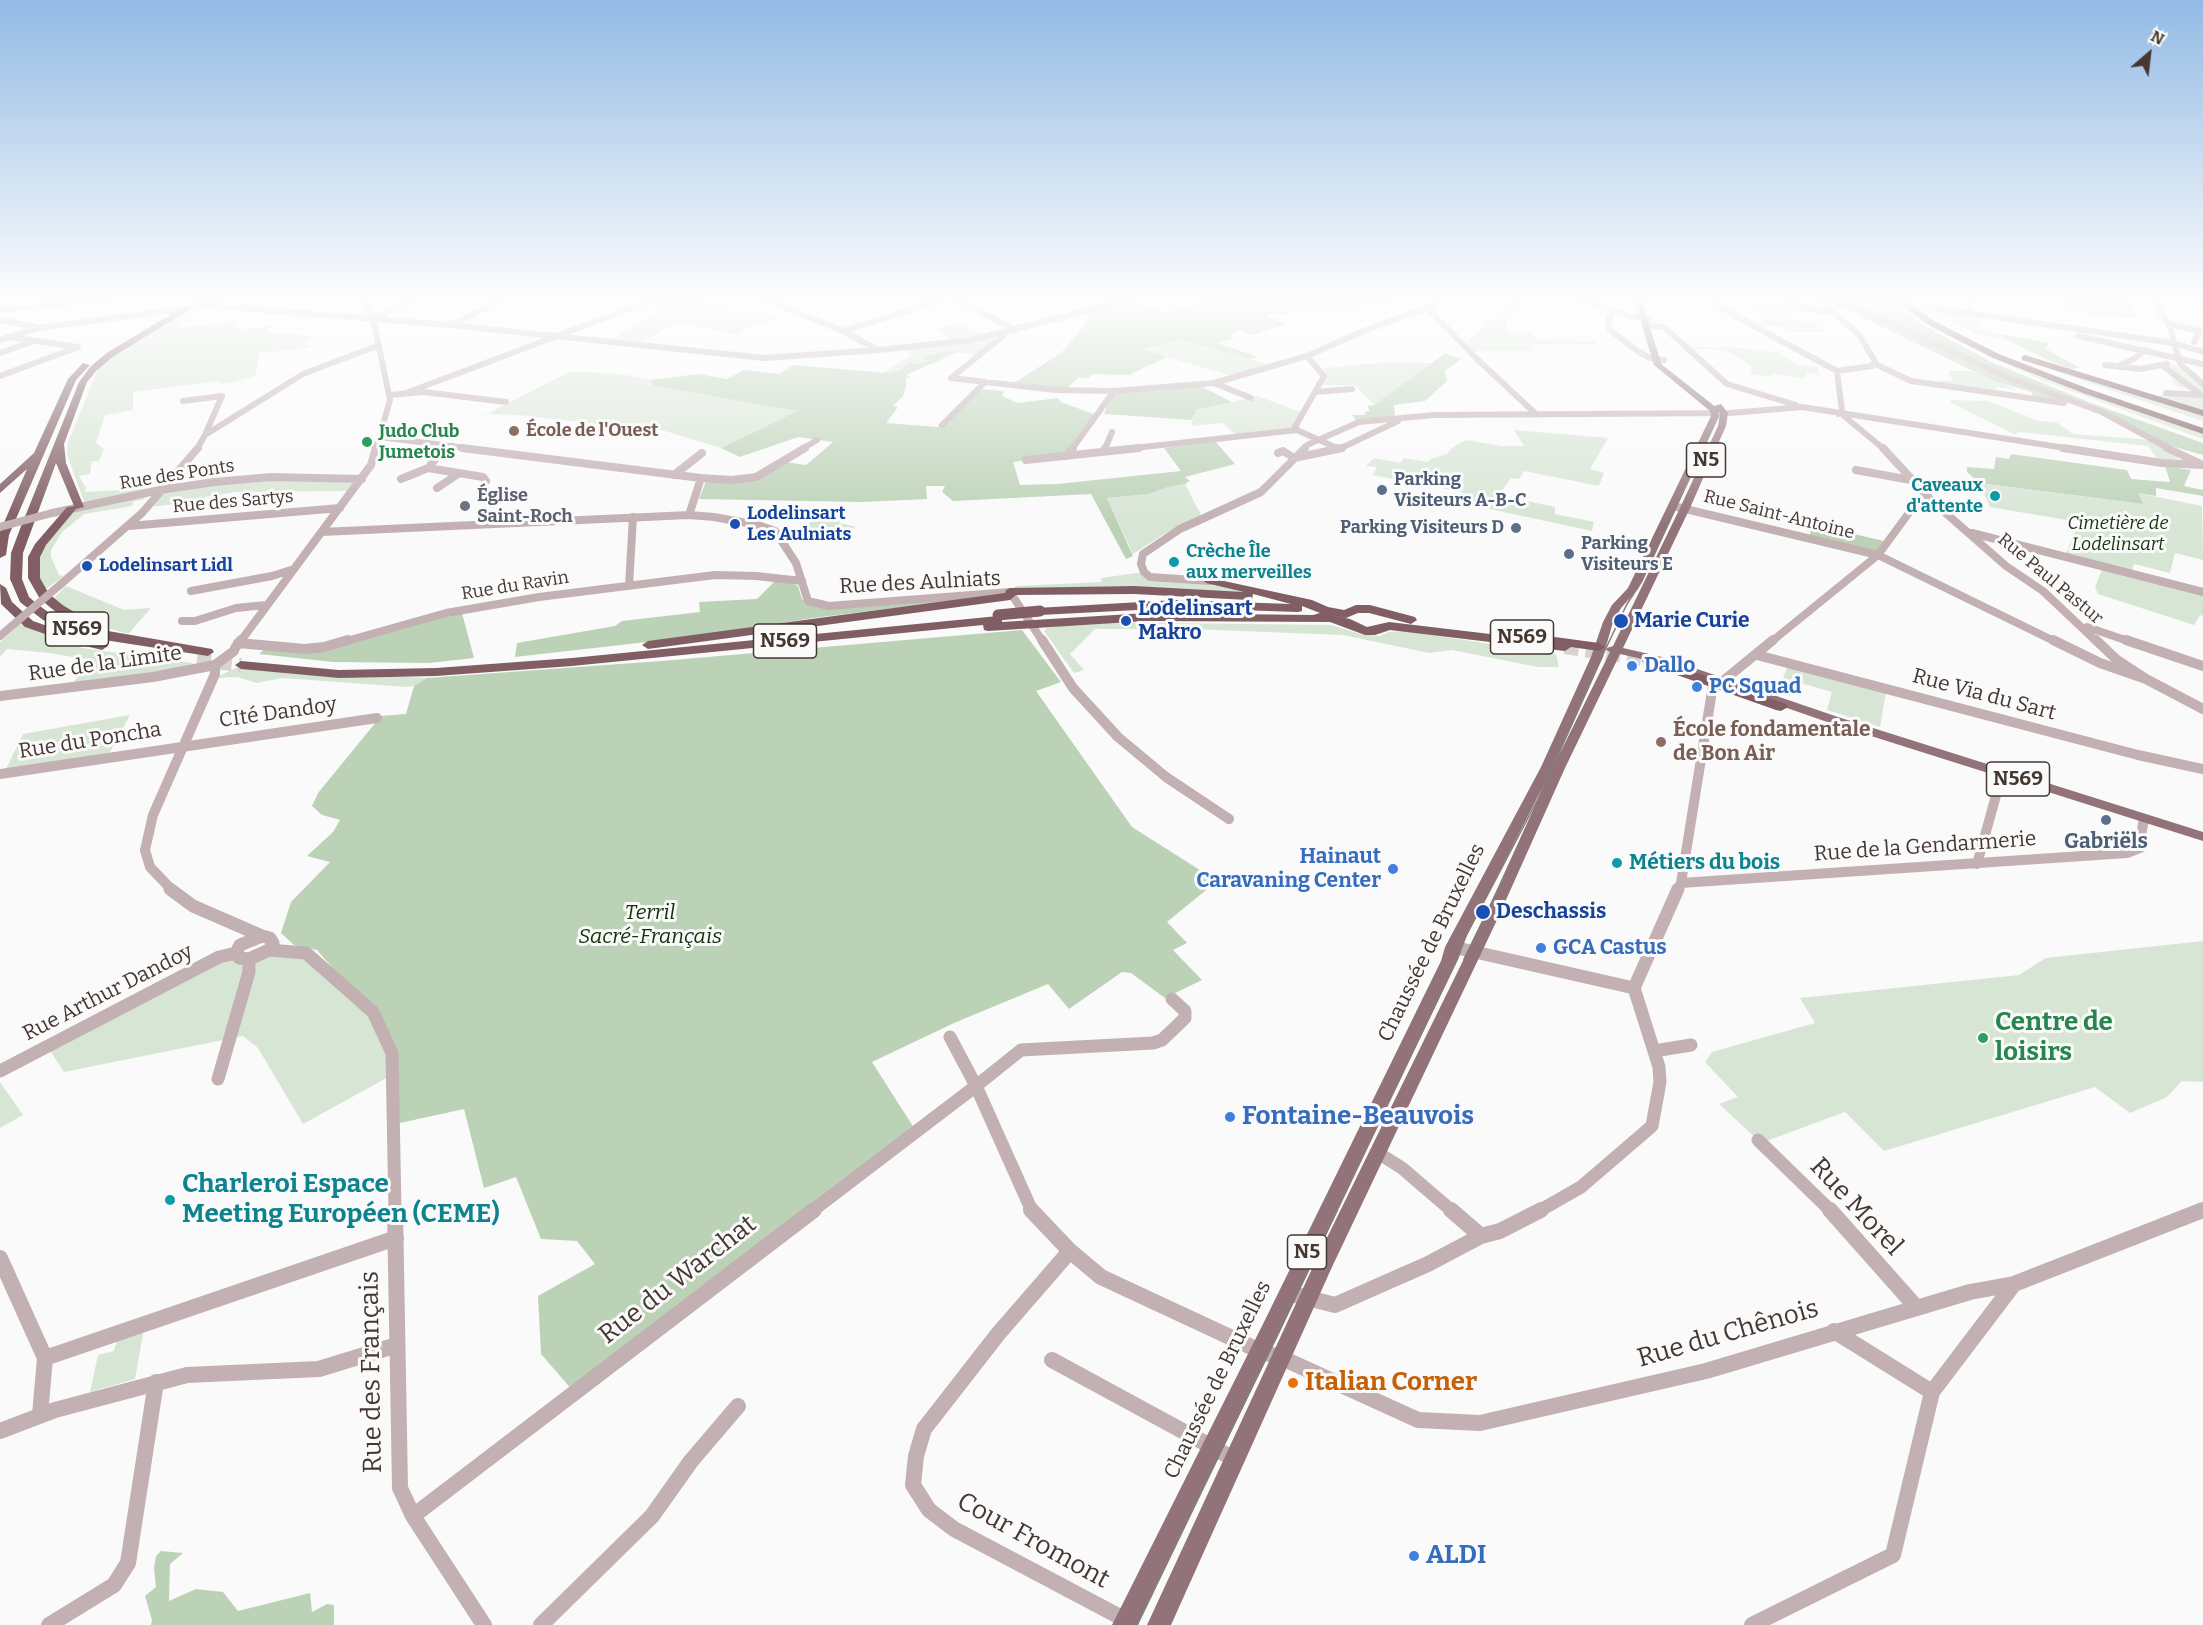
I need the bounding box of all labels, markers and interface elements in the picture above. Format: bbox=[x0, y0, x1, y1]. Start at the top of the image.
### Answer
north arrow bbox=[2119, 24, 2179, 84]
text: N bbox=[2148, 26, 2168, 49]
place label: École de l'Ouest bbox=[526, 420, 658, 442]
place label: Judo Club Jumetois bbox=[379, 421, 459, 464]
marker: École de l'Ouest bbox=[507, 424, 521, 438]
marker: Judo Club Jumetois bbox=[360, 435, 374, 449]
road number: N5 bbox=[1686, 443, 1726, 477]
street label: Rue des Ponts bbox=[118, 455, 236, 495]
place label: Parking Visiteurs A-B-C bbox=[1394, 469, 1526, 512]
place label: Caveaux d'attente bbox=[1906, 475, 1983, 518]
marker: Parking Visiteurs A-B-C bbox=[1375, 483, 1389, 497]
place label: Église Saint-Roch bbox=[477, 485, 573, 528]
street label: Rue des Sartys bbox=[172, 486, 294, 518]
street label: Rue Saint-Antoine bbox=[1701, 486, 1857, 544]
marker: Caveaux d'attente bbox=[1988, 489, 2002, 503]
marker: Église Saint-Roch bbox=[458, 499, 472, 513]
place label: Lodelinsart Les Aulniats bbox=[747, 503, 851, 546]
park label: Cimetière de Lodelinsart bbox=[2068, 513, 2168, 556]
marker: Lodelinsart Les Aulniats bbox=[728, 517, 742, 531]
place label: Parking Visiteurs D bbox=[1340, 517, 1504, 539]
marker: Parking Visiteurs D bbox=[1509, 521, 1523, 535]
street label: Rue Paul Pastur bbox=[1993, 529, 2107, 629]
place label: Parking Visiteurs E bbox=[1581, 533, 1673, 576]
place label: Crèche Île aux merveilles bbox=[1186, 541, 1312, 584]
marker: Parking Visiteurs E bbox=[1562, 547, 1576, 561]
place label: Lodelinsart Lidl bbox=[99, 555, 233, 577]
marker: Crèche Île aux merveilles bbox=[1167, 555, 1181, 569]
marker: Lodelinsart Lidl bbox=[80, 559, 94, 573]
street label: Rue des Aulniats bbox=[839, 566, 1001, 600]
street label: Rue du Ravin bbox=[460, 567, 570, 605]
place label: Lodelinsart Makro bbox=[1138, 596, 1253, 646]
place label: Marie Curie bbox=[1634, 608, 1750, 634]
road number: N569 bbox=[46, 612, 109, 646]
marker: Marie Curie bbox=[1612, 612, 1630, 630]
marker: Lodelinsart Makro bbox=[1119, 614, 1133, 628]
road number: N569 bbox=[1490, 620, 1553, 654]
road number: N569 bbox=[754, 624, 816, 658]
street label: Rue de la Limite bbox=[27, 641, 183, 687]
place label: Dallo bbox=[1644, 653, 1695, 679]
marker: Dallo bbox=[1625, 659, 1639, 673]
street label: Rue Via du Sart bbox=[1909, 664, 2059, 726]
place label: PC Squad bbox=[1709, 674, 1801, 700]
marker: PC Squad bbox=[1690, 680, 1704, 694]
street label: CIté Dandoy bbox=[218, 692, 338, 734]
street label: Rue du Poncha bbox=[17, 717, 163, 765]
place label: École fondamentale de Bon Air bbox=[1673, 717, 1870, 767]
marker: École fondamentale de Bon Air bbox=[1654, 735, 1668, 749]
road number: N569 bbox=[1986, 762, 2050, 796]
marker: Gabriëls bbox=[2099, 813, 2113, 827]
street label: Rue de la Gendarmerie bbox=[1813, 827, 2037, 867]
place label: Gabriëls bbox=[2064, 829, 2148, 855]
street label: Chaussée de Bruxelles bbox=[1373, 840, 1491, 1046]
place label: Hainaut Caravaning Center bbox=[1196, 844, 1381, 894]
place label: Métiers du bois bbox=[1629, 850, 1780, 876]
marker: Métiers du bois bbox=[1610, 856, 1624, 870]
marker: Hainaut Caravaning Center bbox=[1386, 862, 1400, 876]
place label: Deschassis bbox=[1496, 899, 1606, 925]
park label: Terril Sacré-Français bbox=[578, 900, 722, 950]
marker: Deschassis bbox=[1474, 903, 1492, 921]
place label: GCA Castus bbox=[1553, 935, 1667, 961]
street label: Rue Arthur Dandoy bbox=[19, 939, 197, 1047]
marker: GCA Castus bbox=[1534, 941, 1548, 955]
place label: Centre de loisirs bbox=[1995, 1007, 2113, 1068]
marker: Centre de loisirs bbox=[1976, 1031, 1990, 1045]
place label: Fontaine-Beauvois bbox=[1242, 1101, 1474, 1133]
marker: Fontaine-Beauvois bbox=[1223, 1110, 1237, 1124]
street label: Rue Morel bbox=[1803, 1152, 1909, 1262]
place label: Charleroi Espace Meeting Européen (CEME) bbox=[182, 1169, 500, 1230]
marker: Charleroi Espace Meeting Européen (CEME) bbox=[163, 1193, 177, 1207]
street label: Rue du Warchat bbox=[593, 1209, 763, 1351]
road number: N5 bbox=[1288, 1235, 1326, 1269]
street label: Rue des Français bbox=[355, 1271, 389, 1473]
street label: Chaussée de Bruxelles bbox=[1159, 1277, 1277, 1483]
street label: Rue du Chênois bbox=[1634, 1293, 1822, 1375]
place label: Italian Corner bbox=[1305, 1367, 1477, 1399]
marker: Italian Corner bbox=[1286, 1376, 1300, 1390]
street label: Cour Fromont bbox=[951, 1486, 1115, 1596]
place label: ALDI bbox=[1426, 1540, 1486, 1572]
marker: ALDI bbox=[1407, 1549, 1421, 1563]

